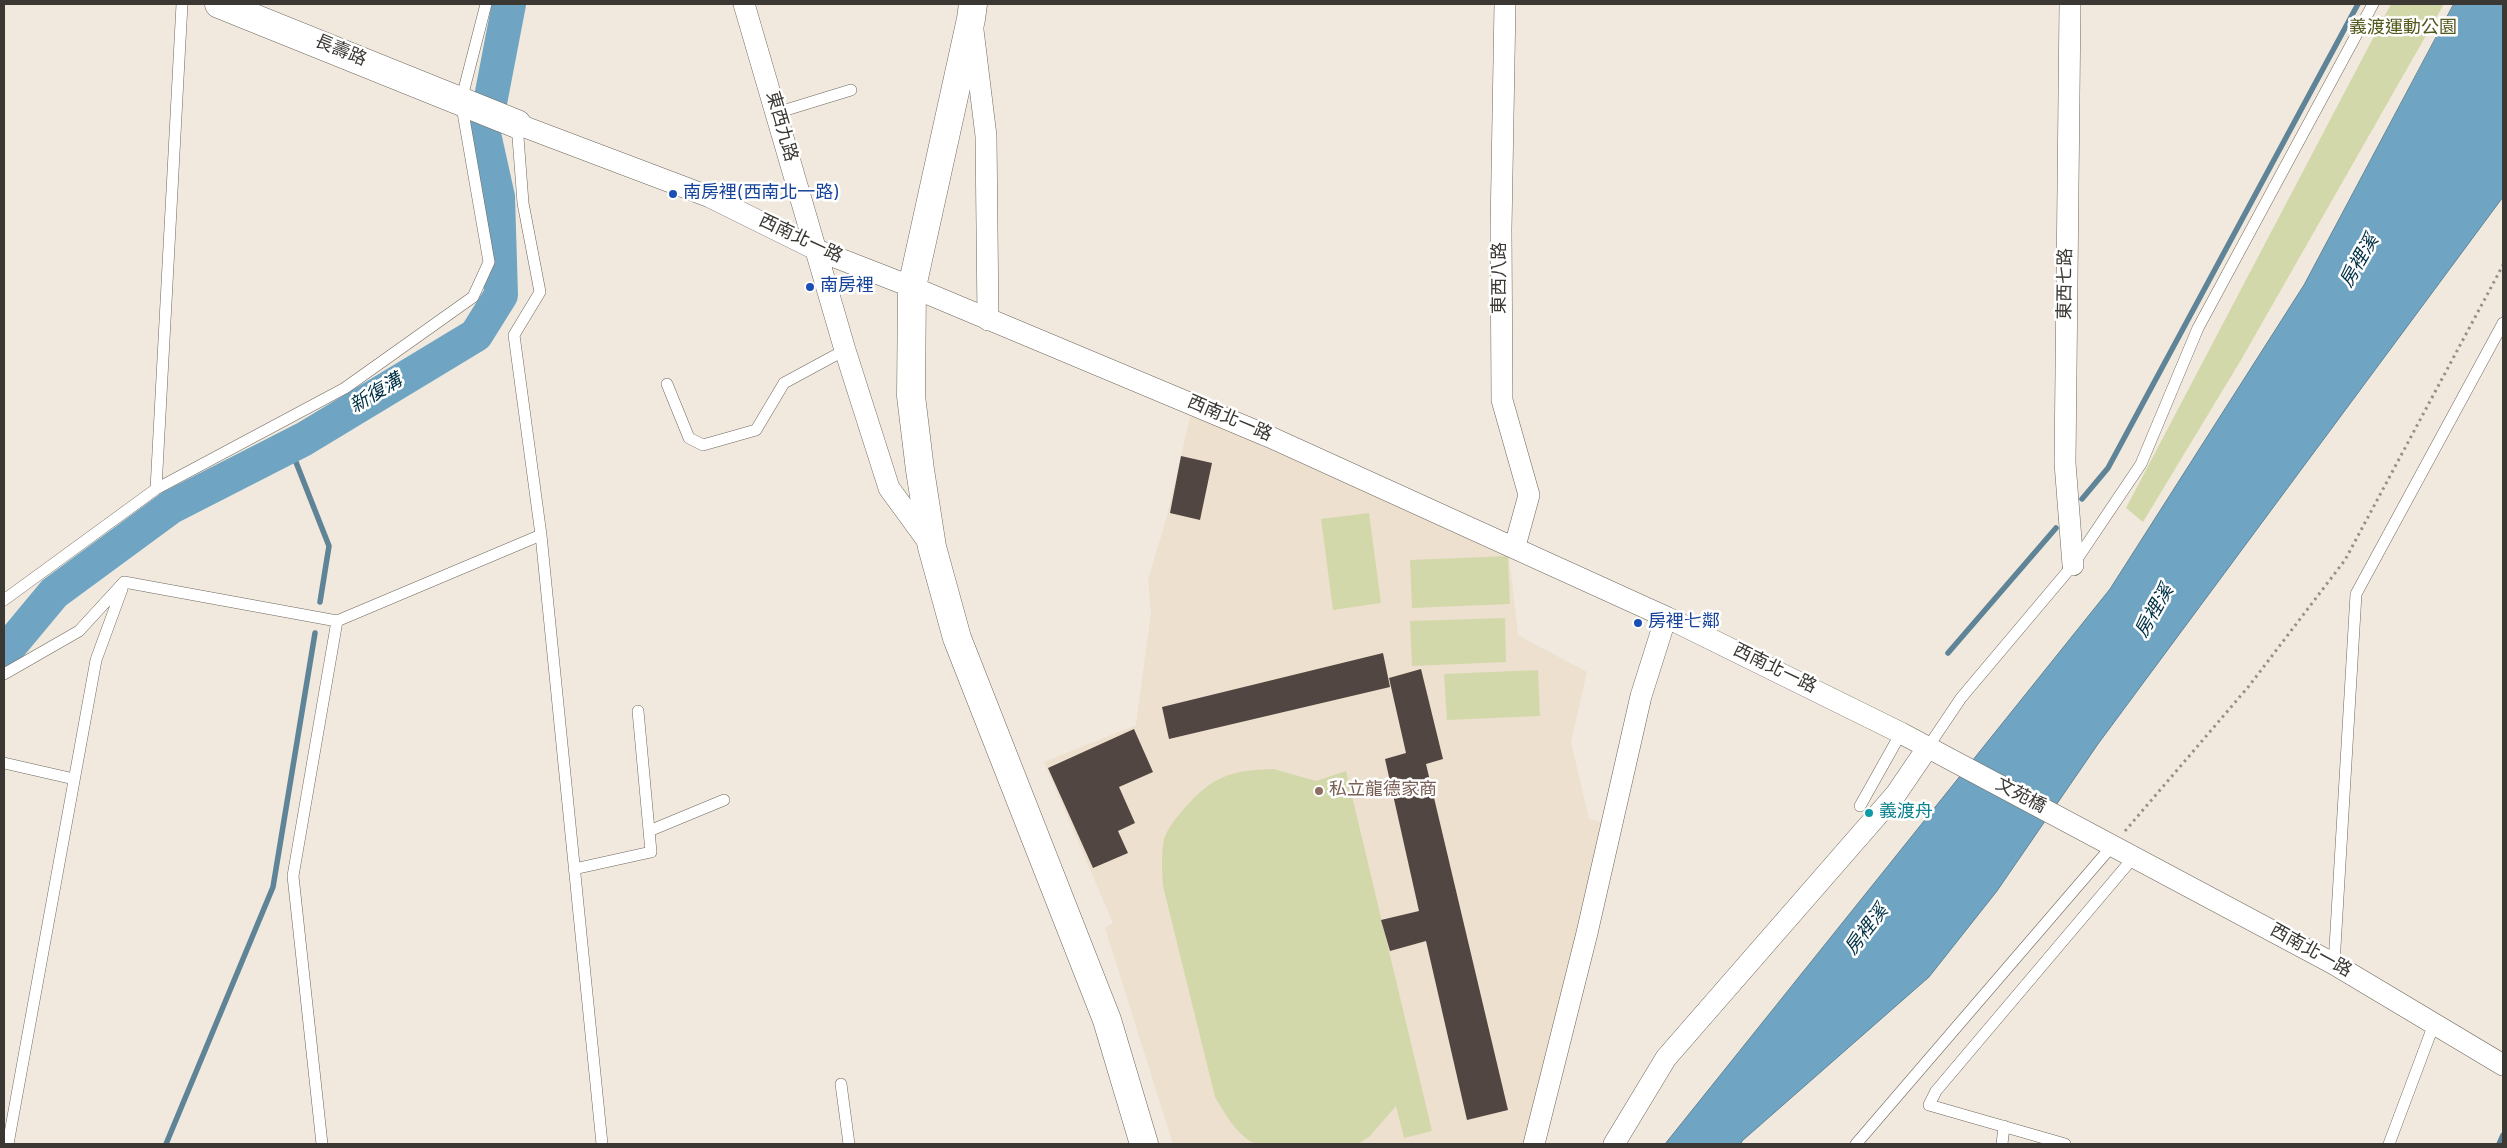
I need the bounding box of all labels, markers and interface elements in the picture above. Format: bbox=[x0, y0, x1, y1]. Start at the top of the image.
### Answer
park label: 義渡運動公園 bbox=[2349, 18, 2457, 40]
street label: 長壽路 bbox=[311, 32, 369, 72]
street label: 東西九路 bbox=[760, 89, 800, 165]
place label: 南房裡(西南北一路) bbox=[683, 183, 839, 205]
marker: 南房裡(西南北一路) bbox=[667, 188, 679, 200]
street label: 西南北一路 bbox=[755, 211, 845, 269]
water label: 房裡溪 bbox=[2337, 232, 2385, 292]
street label: 東西八路 bbox=[1490, 242, 1512, 314]
street label: 東西七路 bbox=[2056, 248, 2078, 320]
place label: 南房裡 bbox=[820, 276, 874, 298]
marker: 南房裡 bbox=[804, 281, 816, 293]
water label: 新復溝 bbox=[347, 371, 407, 419]
street label: 西南北一路 bbox=[1183, 392, 1275, 448]
water label: 房裡溪 bbox=[2132, 582, 2180, 642]
place label: 房裡七鄰 bbox=[1648, 612, 1720, 634]
marker: 房裡七鄰 bbox=[1632, 617, 1644, 629]
street label: 西南北一路 bbox=[1729, 641, 1819, 699]
street label: 文苑橋 bbox=[1991, 775, 2049, 819]
place label: 私立龍德家商 bbox=[1329, 780, 1437, 802]
marker: 私立龍德家商 bbox=[1313, 785, 1325, 797]
place label: 義渡舟 bbox=[1879, 802, 1933, 824]
marker: 義渡舟 bbox=[1863, 807, 1875, 819]
water label: 房裡溪 bbox=[1841, 902, 1895, 960]
street label: 西南北一路 bbox=[2265, 921, 2355, 983]

